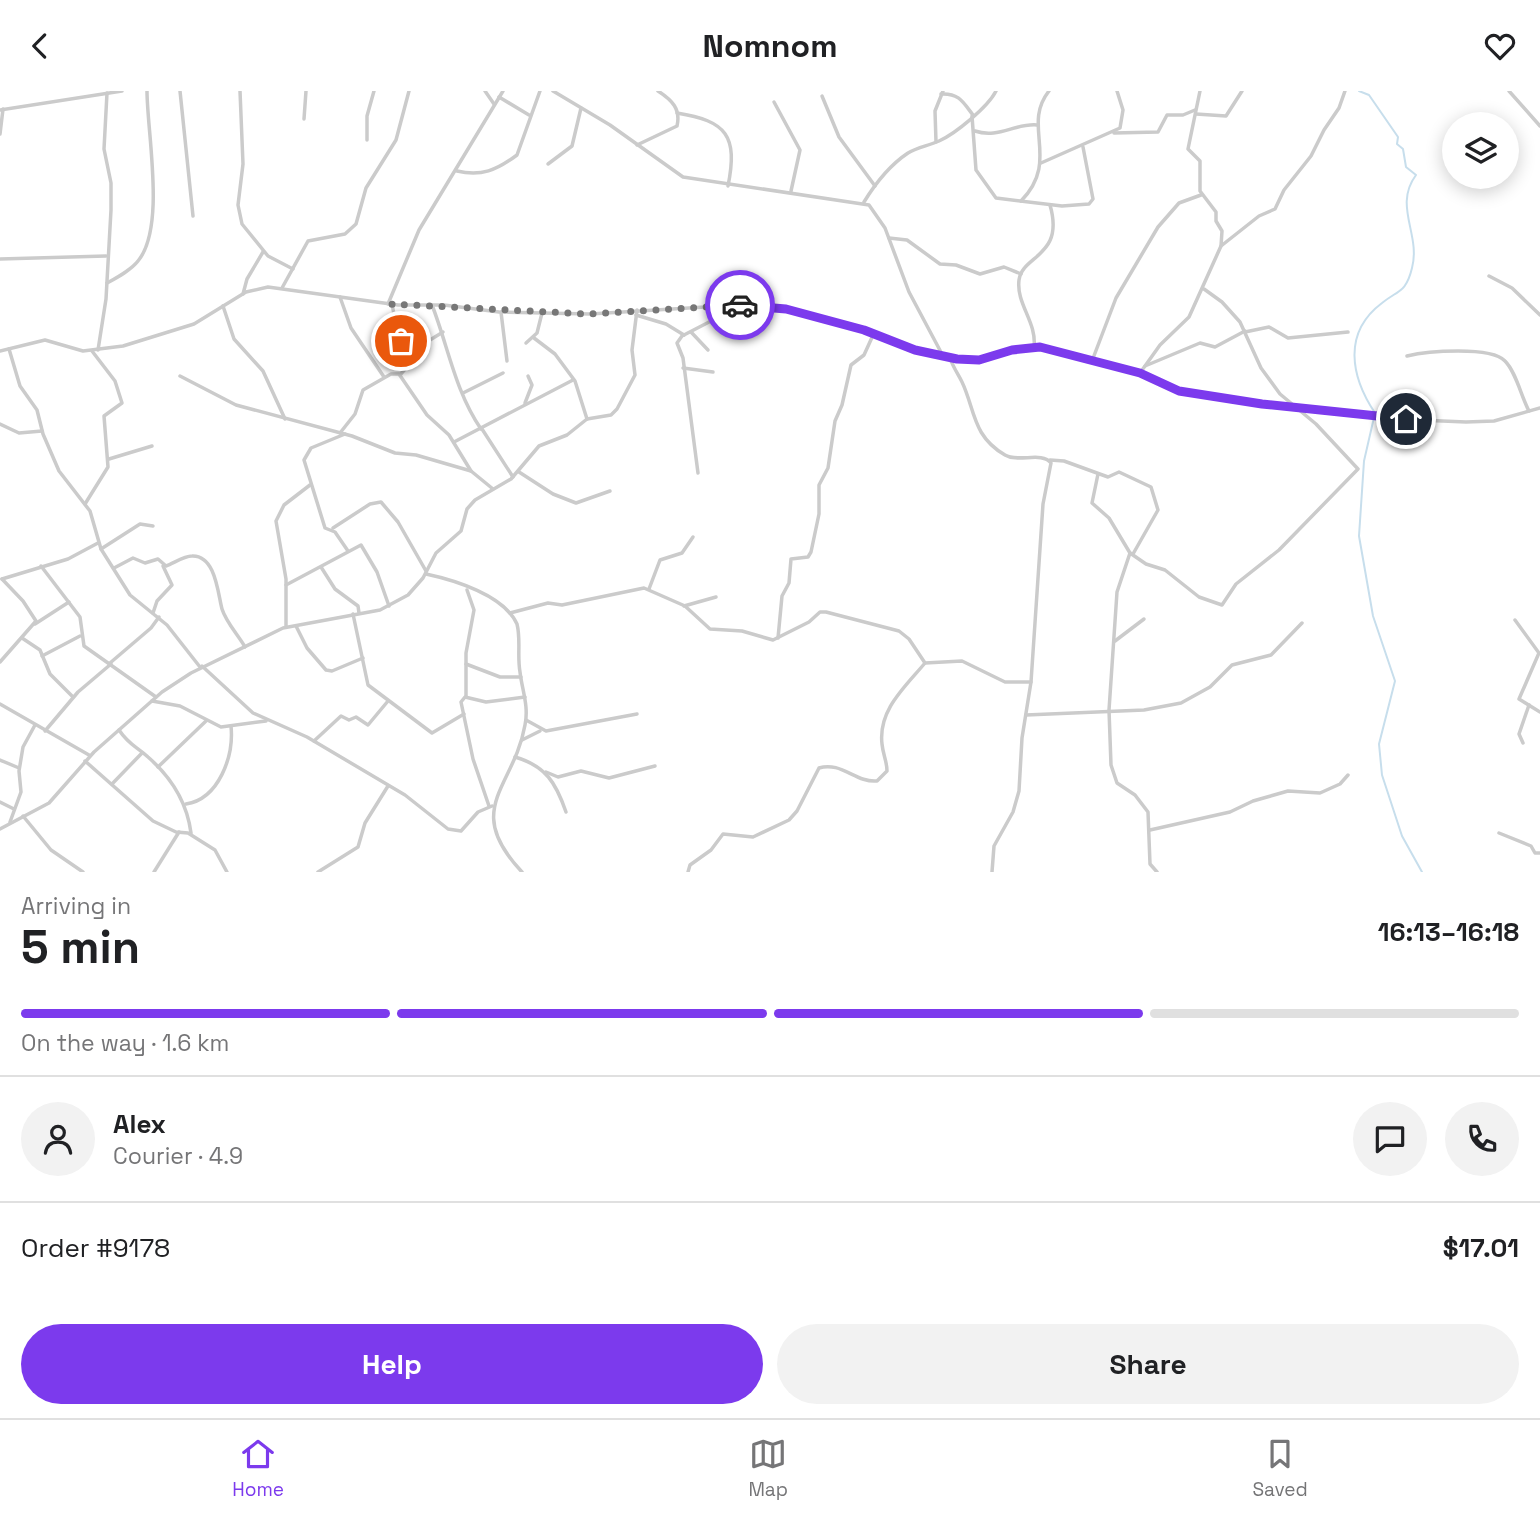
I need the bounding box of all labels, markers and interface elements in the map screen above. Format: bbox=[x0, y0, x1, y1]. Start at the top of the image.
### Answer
text: Nomnom bbox=[703, 26, 837, 66]
icon: back bbox=[21, 27, 59, 65]
icon: heart bbox=[1481, 27, 1519, 65]
map controls bbox=[1442, 112, 1519, 189]
button: layers bbox=[1442, 112, 1519, 189]
courier bbox=[705, 270, 775, 340]
icon: car bbox=[721, 286, 759, 324]
pin bbox=[371, 311, 431, 371]
icon: bag bbox=[382, 322, 420, 360]
pin bbox=[1376, 389, 1436, 449]
icon: home bbox=[1387, 400, 1425, 438]
text: Arriving in bbox=[21, 891, 131, 921]
text: 16:13–16:18 bbox=[1378, 915, 1519, 949]
text: 5 min bbox=[21, 918, 140, 976]
text: On the way · 1.6 km bbox=[21, 1028, 229, 1058]
button: person bbox=[21, 1102, 95, 1176]
button: chat bbox=[1353, 1102, 1427, 1176]
button: phone bbox=[1445, 1102, 1519, 1176]
text: Alex bbox=[113, 1107, 166, 1141]
text: Courier · 4.9 bbox=[113, 1141, 243, 1171]
text: Order #9178 bbox=[21, 1231, 170, 1265]
text: $17.01 bbox=[1443, 1231, 1519, 1265]
button: Help bbox=[21, 1324, 763, 1404]
button: Share bbox=[777, 1324, 1519, 1404]
tab: Home bbox=[232, 1435, 284, 1502]
tab: Map bbox=[748, 1435, 788, 1502]
tab: Saved bbox=[1252, 1435, 1308, 1502]

